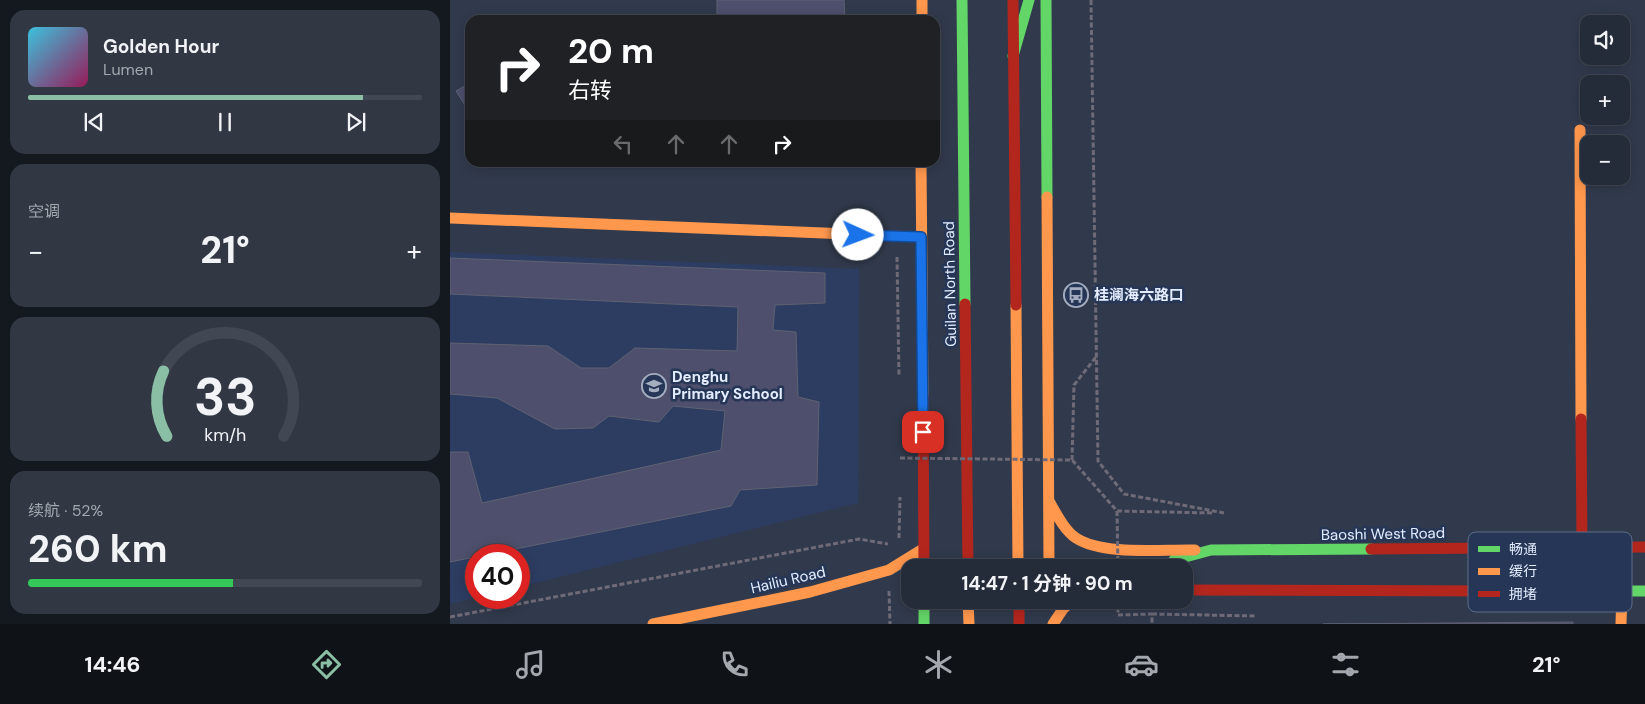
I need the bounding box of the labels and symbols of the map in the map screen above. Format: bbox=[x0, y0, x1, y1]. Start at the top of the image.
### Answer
position arrow bbox=[831, 208, 883, 260]
street label: Guilan North Road bbox=[939, 221, 961, 347]
bus stop icon: 桂澜海六路口 bbox=[1063, 282, 1089, 308]
place label: 桂澜海六路口 bbox=[1094, 285, 1184, 305]
place label: Denghu Primary School bbox=[672, 367, 783, 404]
school or university icon: Denghu Primary School bbox=[641, 373, 667, 399]
pin bbox=[902, 411, 944, 453]
street label: Baoshi West Road bbox=[1321, 523, 1445, 545]
legend bbox=[1468, 532, 1632, 612]
text: 畅通 bbox=[1509, 540, 1537, 558]
speed limit sign: 40 bbox=[465, 544, 530, 609]
street label: Hailiu Road bbox=[749, 562, 827, 598]
text: 缓行 bbox=[1509, 562, 1537, 580]
text: 拥堵 bbox=[1509, 585, 1537, 603]

